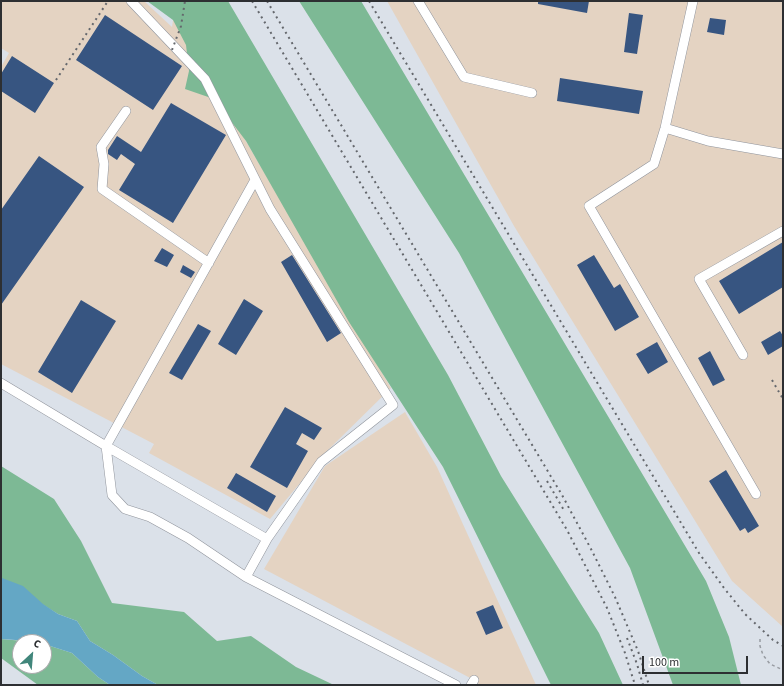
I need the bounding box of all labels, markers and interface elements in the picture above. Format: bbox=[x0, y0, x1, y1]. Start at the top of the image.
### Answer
north arrow bbox=[12, 634, 52, 674]
text: С bbox=[31, 636, 43, 652]
scale bar bbox=[644, 648, 750, 674]
text: 100 m bbox=[649, 654, 679, 671]

